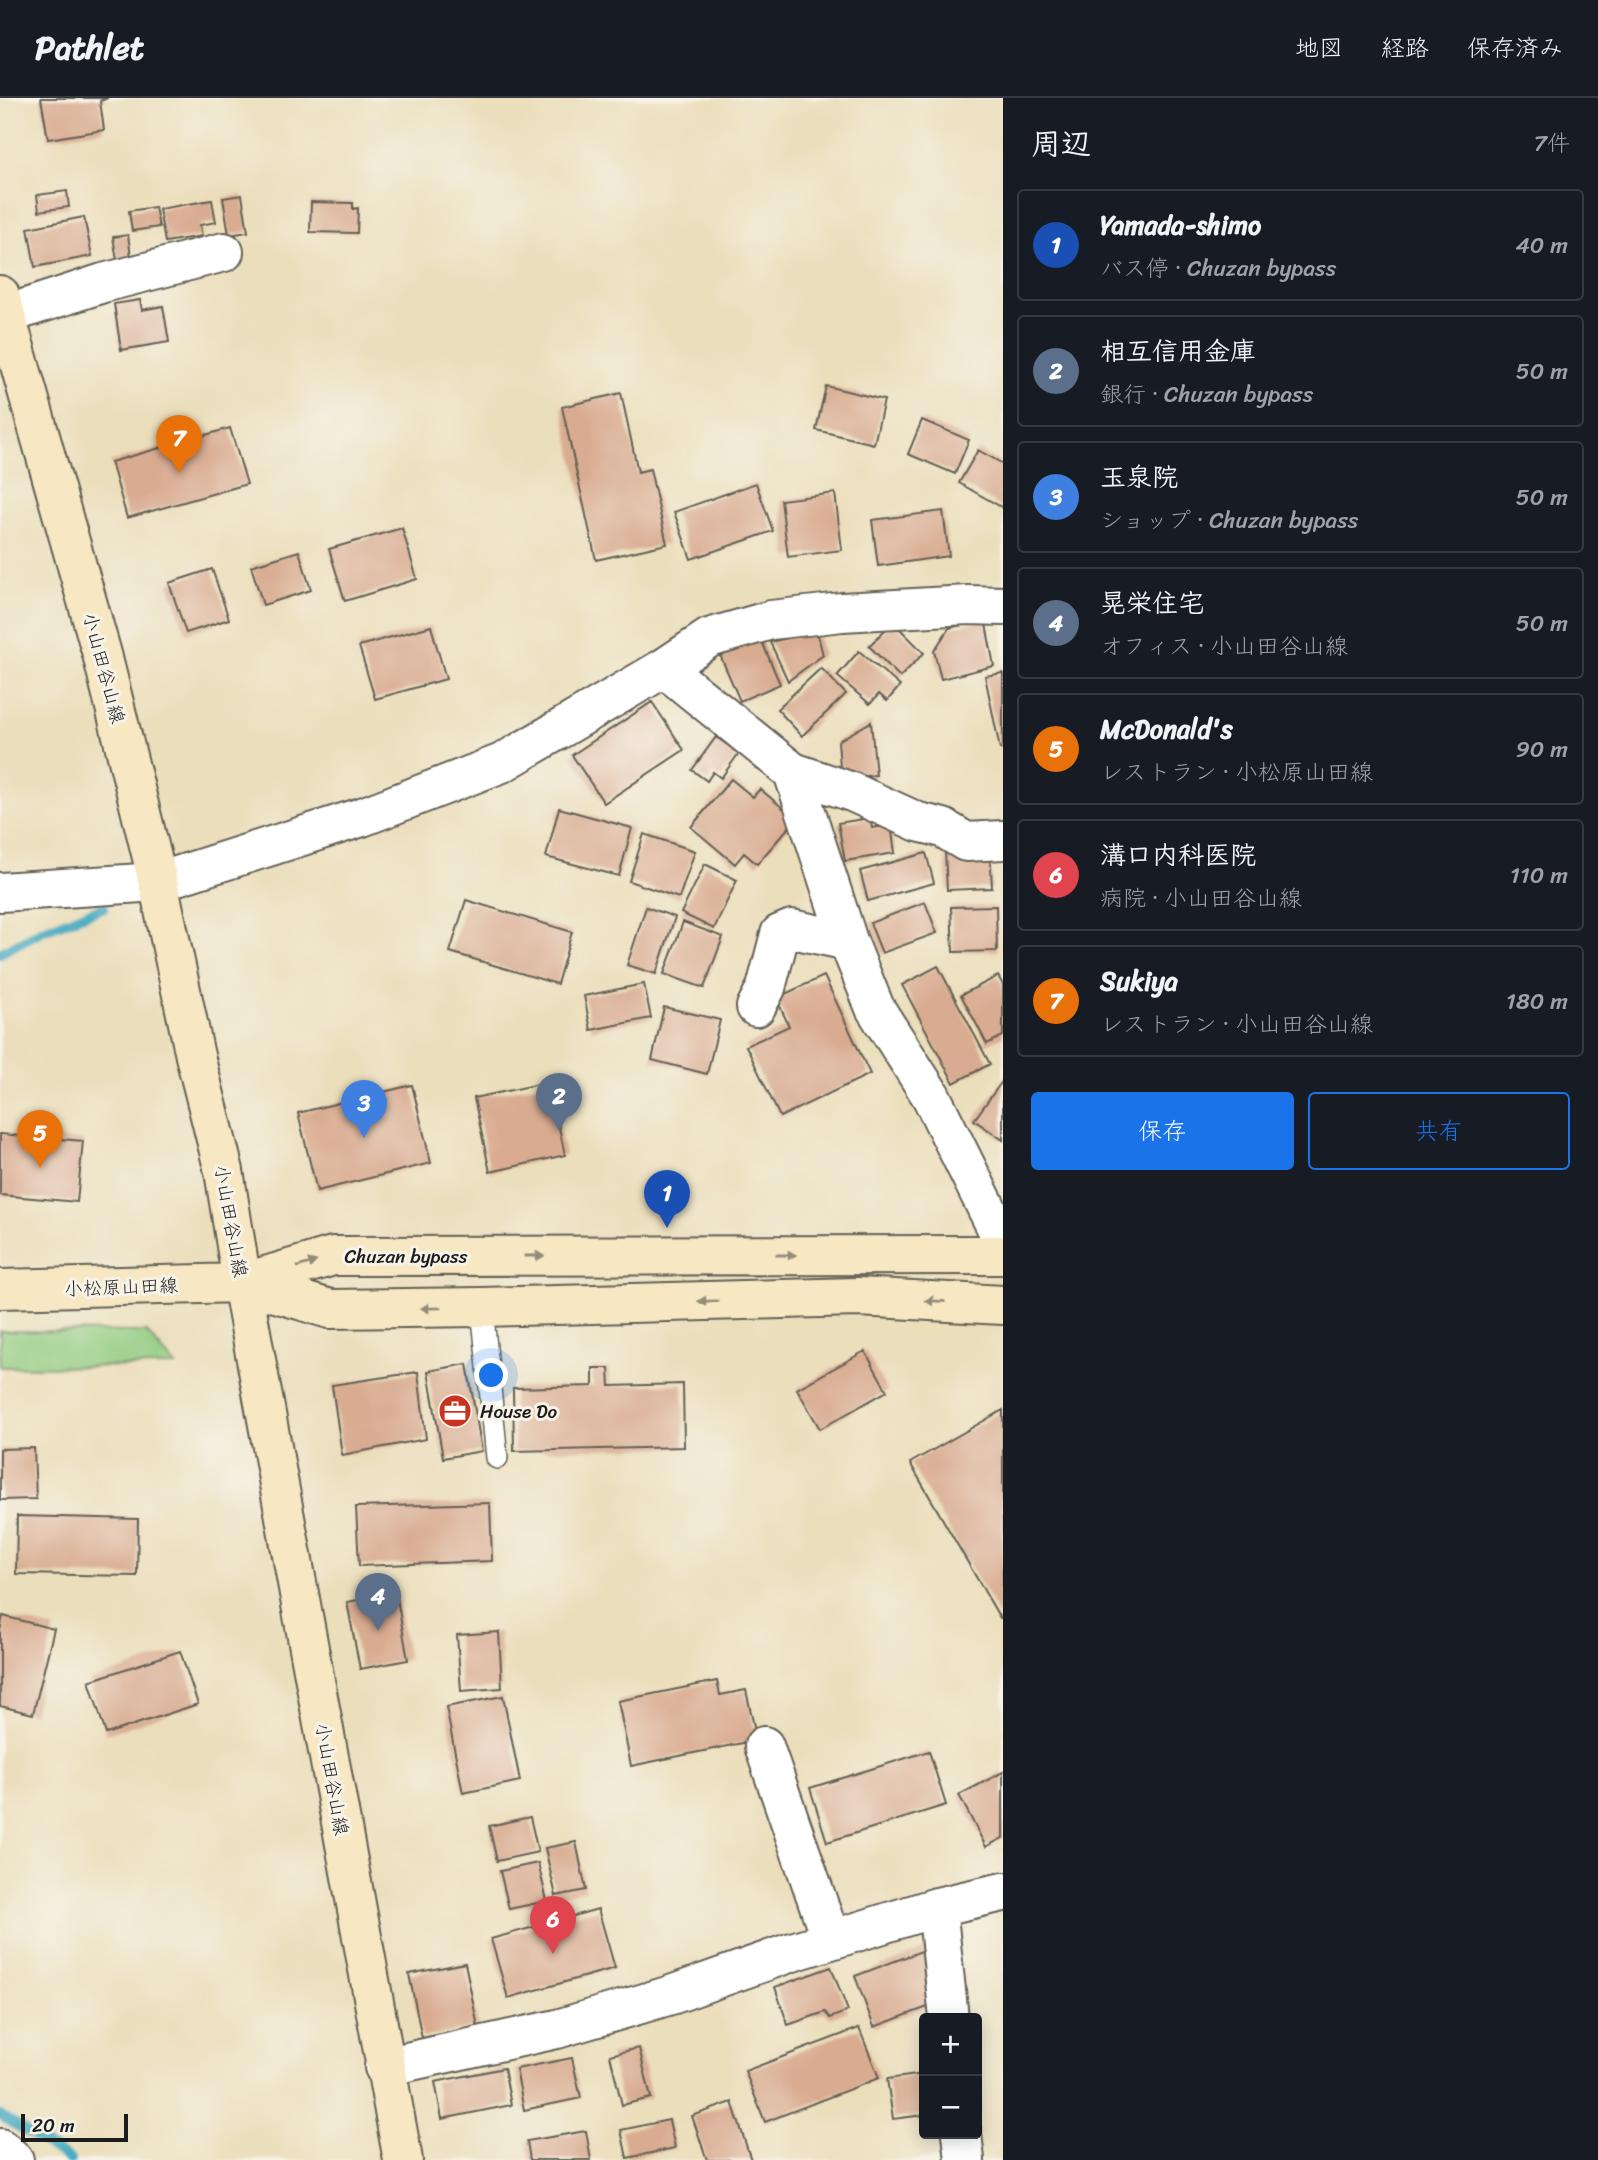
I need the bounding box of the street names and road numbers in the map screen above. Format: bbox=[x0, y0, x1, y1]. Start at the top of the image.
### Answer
street label: 小山田谷山線 bbox=[73, 609, 135, 727]
street label: 小山田谷山線 bbox=[205, 1162, 257, 1280]
street label: Chuzan bypass bbox=[344, 1240, 468, 1273]
street label: 小松原山田線 bbox=[63, 1269, 179, 1305]
street label: 小山田谷山線 bbox=[306, 1720, 358, 1838]

